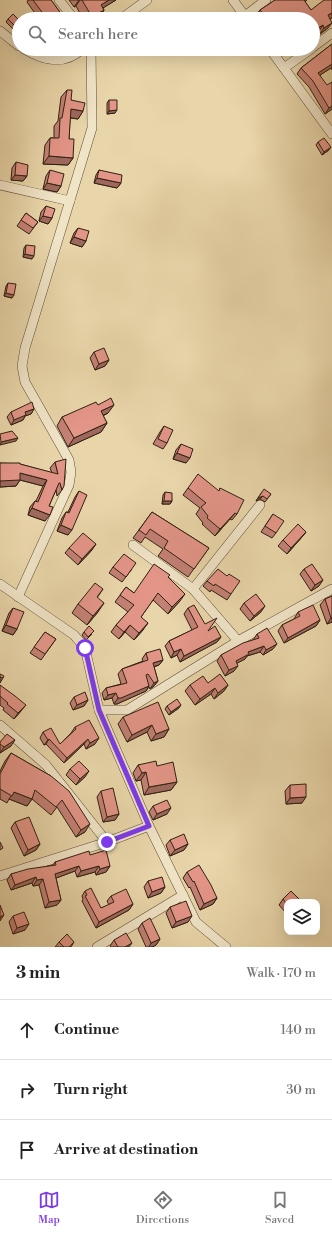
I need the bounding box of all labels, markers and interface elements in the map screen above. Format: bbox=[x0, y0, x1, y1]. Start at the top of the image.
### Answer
search box bbox=[12, 12, 320, 56]
icon: search bbox=[26, 23, 48, 45]
text: Search here bbox=[58, 25, 138, 44]
route start bbox=[76, 639, 94, 657]
route end bbox=[98, 833, 116, 851]
map controls bbox=[284, 899, 320, 935]
button: layers bbox=[284, 899, 320, 935]
text: 3 min bbox=[16, 962, 60, 984]
text: Walk · 170 m bbox=[246, 965, 316, 981]
icon: ahead bbox=[16, 1019, 38, 1041]
text: Continue bbox=[54, 1020, 119, 1039]
text: 140 m bbox=[280, 1022, 316, 1038]
icon: right bbox=[16, 1079, 38, 1101]
text: Turn right bbox=[54, 1080, 128, 1099]
text: 30 m bbox=[286, 1082, 316, 1098]
icon: arrive bbox=[16, 1139, 38, 1161]
text: Arrive at destination bbox=[54, 1140, 198, 1159]
tab: Map bbox=[38, 1189, 60, 1227]
tab: Directions bbox=[136, 1189, 189, 1227]
tab: Saved bbox=[265, 1189, 294, 1227]

